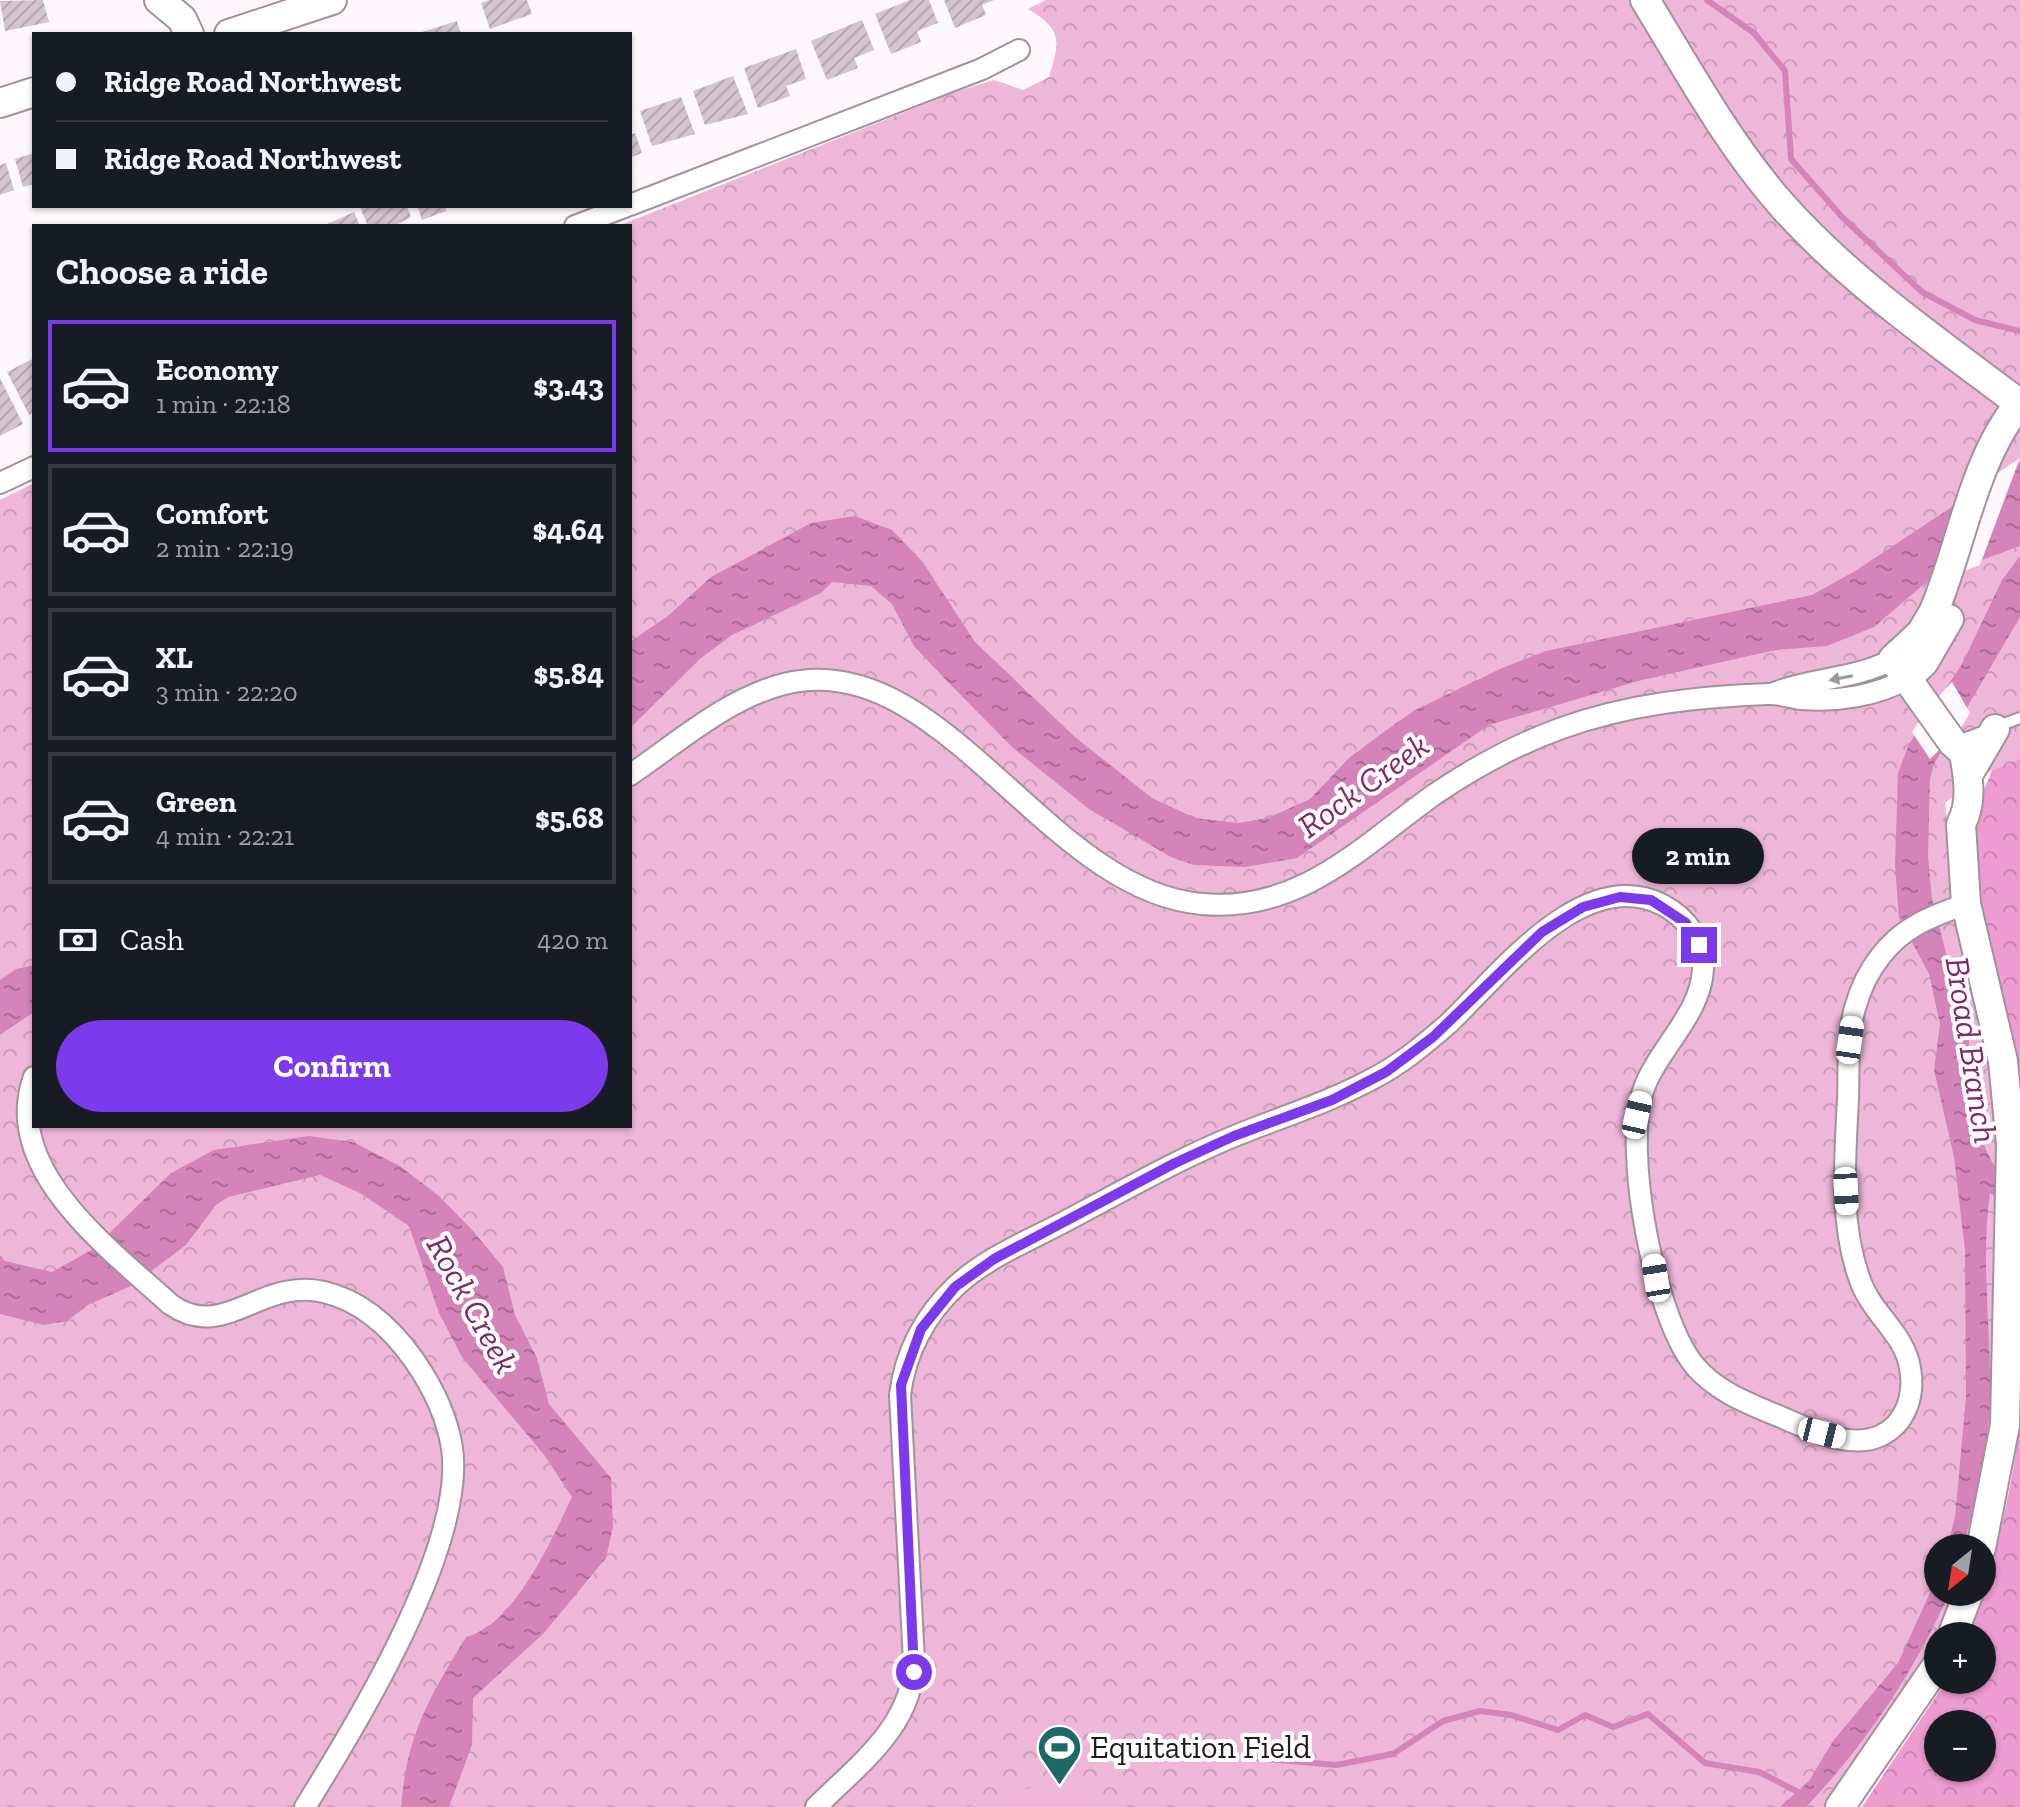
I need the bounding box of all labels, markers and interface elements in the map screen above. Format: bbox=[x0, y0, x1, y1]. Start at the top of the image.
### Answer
text: Ridge Road Northwest bbox=[104, 64, 401, 100]
text: Ridge Road Northwest bbox=[104, 141, 401, 177]
text: Choose a ride bbox=[56, 250, 268, 293]
icon: car bbox=[60, 350, 132, 422]
text: Economy bbox=[156, 352, 279, 388]
text: $3.43 bbox=[533, 368, 604, 404]
text: 1 min · 22:18 bbox=[156, 388, 291, 420]
icon: car bbox=[60, 494, 132, 566]
text: Comfort bbox=[156, 496, 268, 532]
text: $4.64 bbox=[533, 512, 604, 548]
text: 2 min · 22:19 bbox=[156, 532, 294, 564]
icon: car bbox=[60, 638, 132, 710]
text: XL bbox=[156, 640, 193, 676]
text: $5.84 bbox=[534, 656, 604, 692]
one-way arrow bbox=[1828, 673, 1853, 685]
text: 3 min · 22:20 bbox=[156, 676, 298, 708]
water label: Rock Creek bbox=[1290, 724, 1437, 846]
icon: car bbox=[60, 782, 132, 854]
text: Green bbox=[156, 784, 236, 820]
text: $5.68 bbox=[535, 800, 604, 836]
text: 4 min · 22:21 bbox=[156, 820, 294, 852]
callout: 2 min bbox=[1633, 829, 1765, 885]
text: 2 min bbox=[1666, 840, 1730, 872]
icon: cash bbox=[56, 918, 100, 962]
text: Cash bbox=[120, 922, 184, 958]
text: 420 m bbox=[537, 924, 608, 956]
route end bbox=[1681, 927, 1717, 963]
water label: Broad Branch bbox=[1937, 954, 2006, 1146]
car bbox=[1835, 1015, 1865, 1065]
button: Confirm bbox=[56, 1020, 608, 1112]
car bbox=[1620, 1089, 1654, 1141]
car bbox=[1833, 1166, 1859, 1216]
water label: Rock Creek bbox=[418, 1228, 527, 1380]
car bbox=[1640, 1252, 1672, 1304]
car bbox=[1796, 1416, 1848, 1450]
north arrow bbox=[1924, 1534, 1996, 1606]
map controls bbox=[1924, 1534, 1996, 1782]
button: + bbox=[1924, 1622, 1996, 1694]
route start bbox=[896, 1654, 932, 1690]
button: − bbox=[1924, 1710, 1996, 1782]
sports icon: Equitation Field bbox=[1035, 1723, 1083, 1786]
place label: Equitation Field bbox=[1090, 1728, 1311, 1766]

